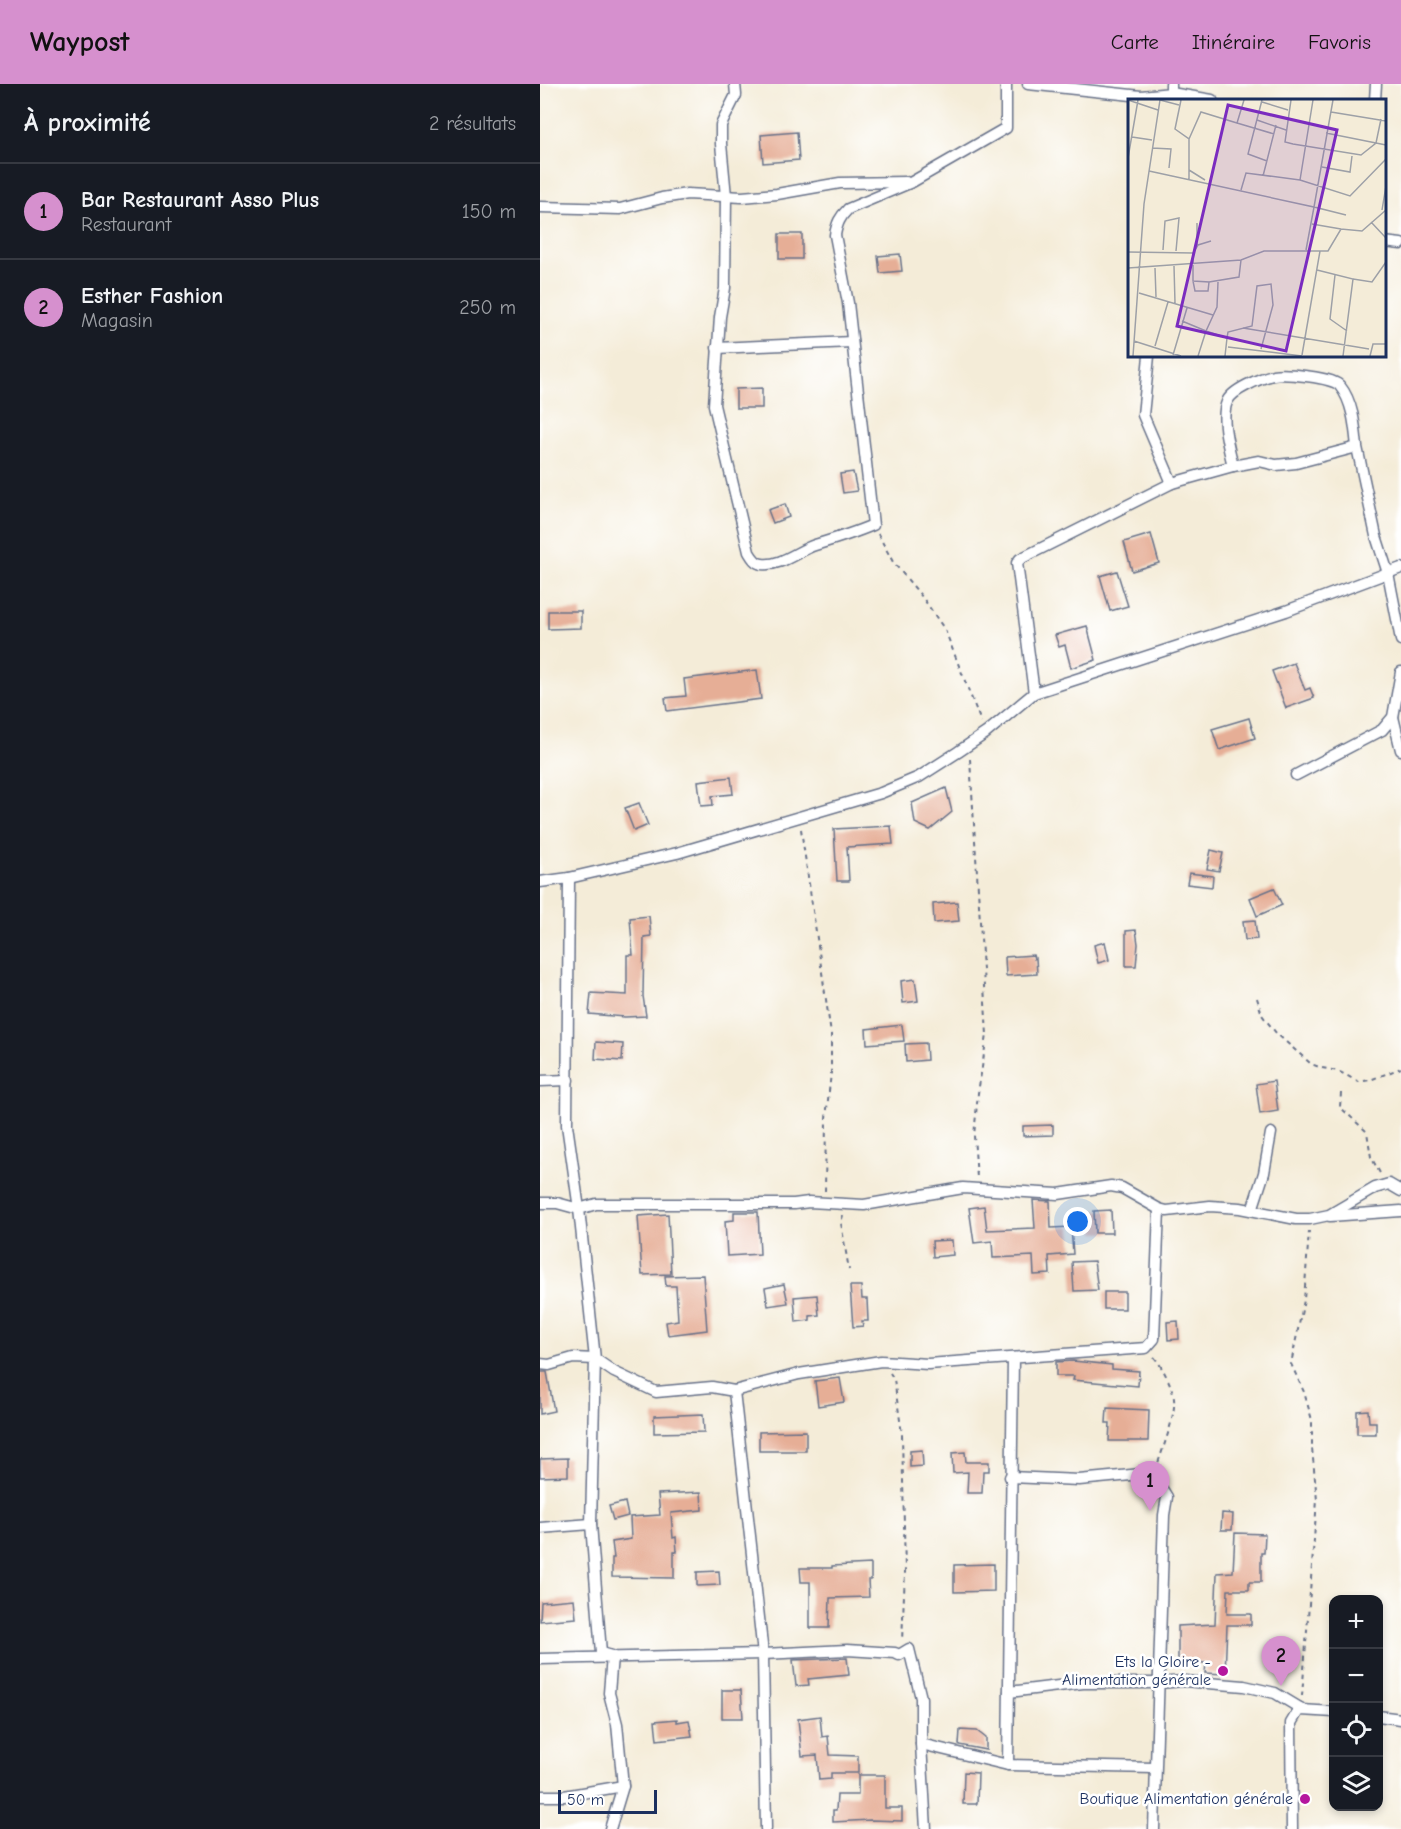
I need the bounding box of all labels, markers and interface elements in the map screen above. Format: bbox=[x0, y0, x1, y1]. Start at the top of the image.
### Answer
text: Waypost bbox=[30, 26, 130, 58]
text: Carte bbox=[1111, 30, 1159, 54]
text: Itinéraire bbox=[1192, 30, 1275, 54]
text: Favoris bbox=[1308, 30, 1371, 54]
inset map bbox=[1128, 99, 1386, 357]
text: À proximité bbox=[24, 108, 151, 138]
text: 2 résultats bbox=[429, 112, 516, 135]
text: Bar Restaurant Asso Plus bbox=[81, 187, 319, 213]
text: 1 bbox=[40, 200, 47, 223]
text: 150 m bbox=[462, 200, 516, 223]
text: Restaurant bbox=[81, 213, 171, 236]
text: Esther Fashion bbox=[81, 283, 223, 309]
text: 2 bbox=[39, 296, 48, 319]
text: 250 m bbox=[459, 296, 516, 319]
text: Magasin bbox=[81, 309, 153, 332]
your location bbox=[1063, 1207, 1092, 1236]
pin: 1 bbox=[1130, 1462, 1170, 1511]
map controls bbox=[1329, 1595, 1383, 1811]
button: + bbox=[1329, 1595, 1383, 1649]
pin: 2 bbox=[1262, 1636, 1300, 1686]
button: − bbox=[1329, 1649, 1383, 1703]
place label: Ets la Gloire - Alimentation générale bbox=[1062, 1653, 1211, 1689]
marker: Ets la Gloire - Alimentation générale bbox=[1216, 1664, 1230, 1678]
button: locate bbox=[1329, 1703, 1383, 1757]
button: layers bbox=[1329, 1757, 1383, 1811]
scale bar bbox=[558, 1787, 657, 1814]
place label: Boutique Alimentation générale bbox=[1079, 1790, 1293, 1808]
text: 50 m bbox=[567, 1791, 604, 1809]
marker: Boutique Alimentation générale bbox=[1298, 1792, 1312, 1806]

